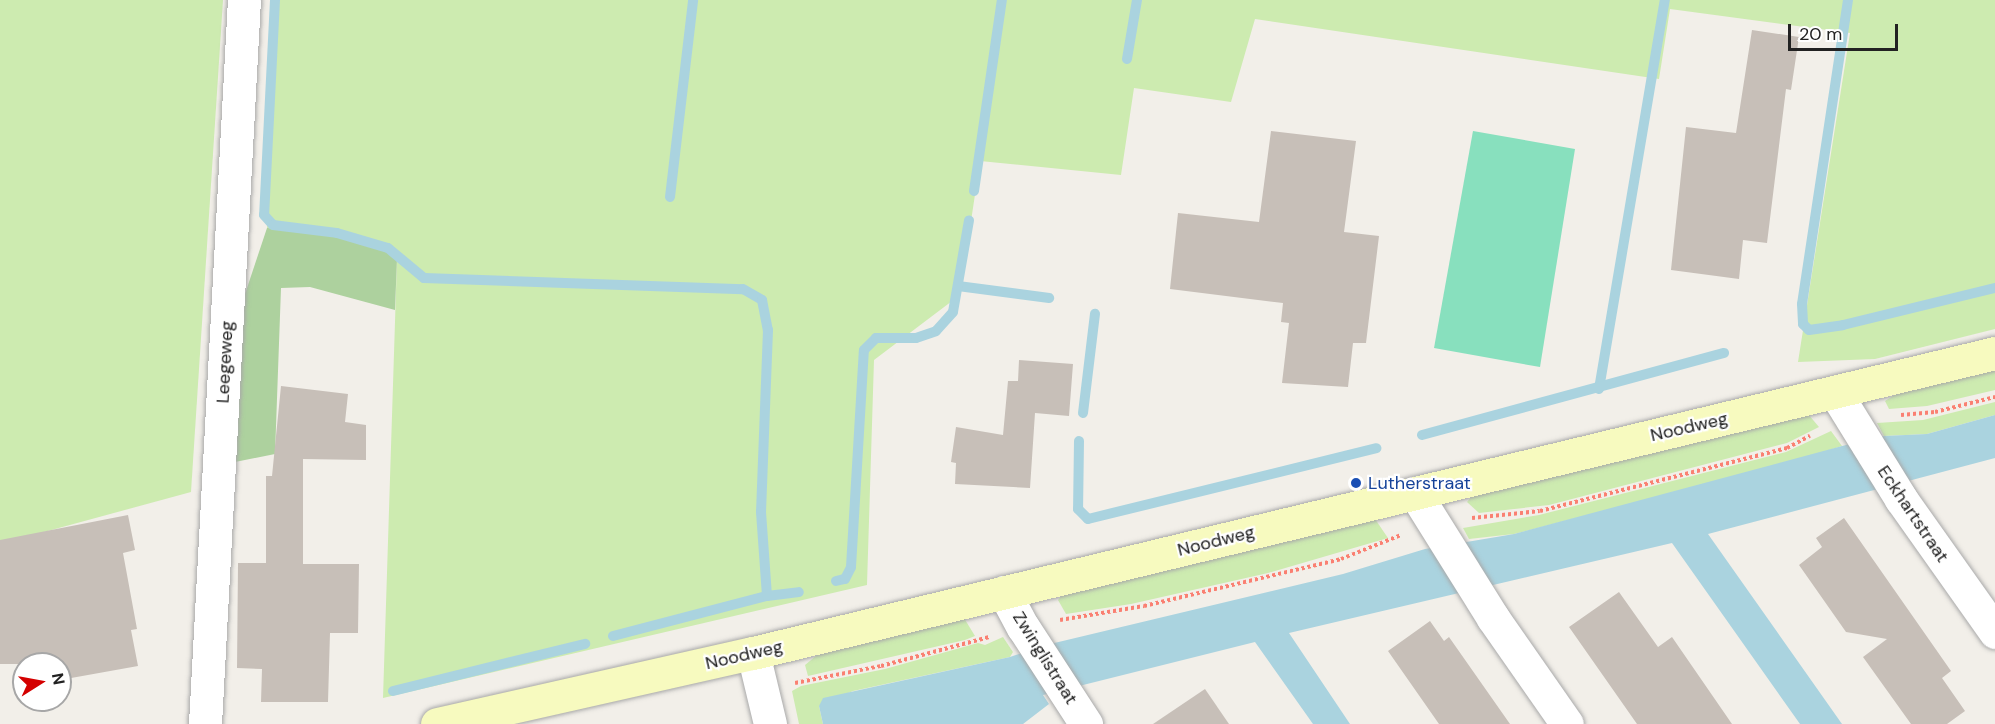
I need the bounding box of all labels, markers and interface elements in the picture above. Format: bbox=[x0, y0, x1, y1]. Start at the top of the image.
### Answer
scale bar bbox=[1791, 12, 1900, 50]
text: 20 m bbox=[1799, 22, 1842, 46]
street label: Leegeweg bbox=[212, 320, 238, 404]
street label: Noodweg bbox=[1648, 408, 1730, 446]
street label: Eckhartstraat bbox=[1873, 461, 1953, 567]
place label: Lutherstraat bbox=[1368, 472, 1471, 494]
marker: Lutherstraat bbox=[1349, 476, 1363, 490]
street label: Noodweg bbox=[1175, 521, 1257, 561]
street label: Zwinglistraat bbox=[1008, 608, 1082, 708]
street label: Noodweg bbox=[703, 636, 785, 674]
north arrow bbox=[12, 652, 72, 712]
text: N bbox=[47, 671, 70, 687]

